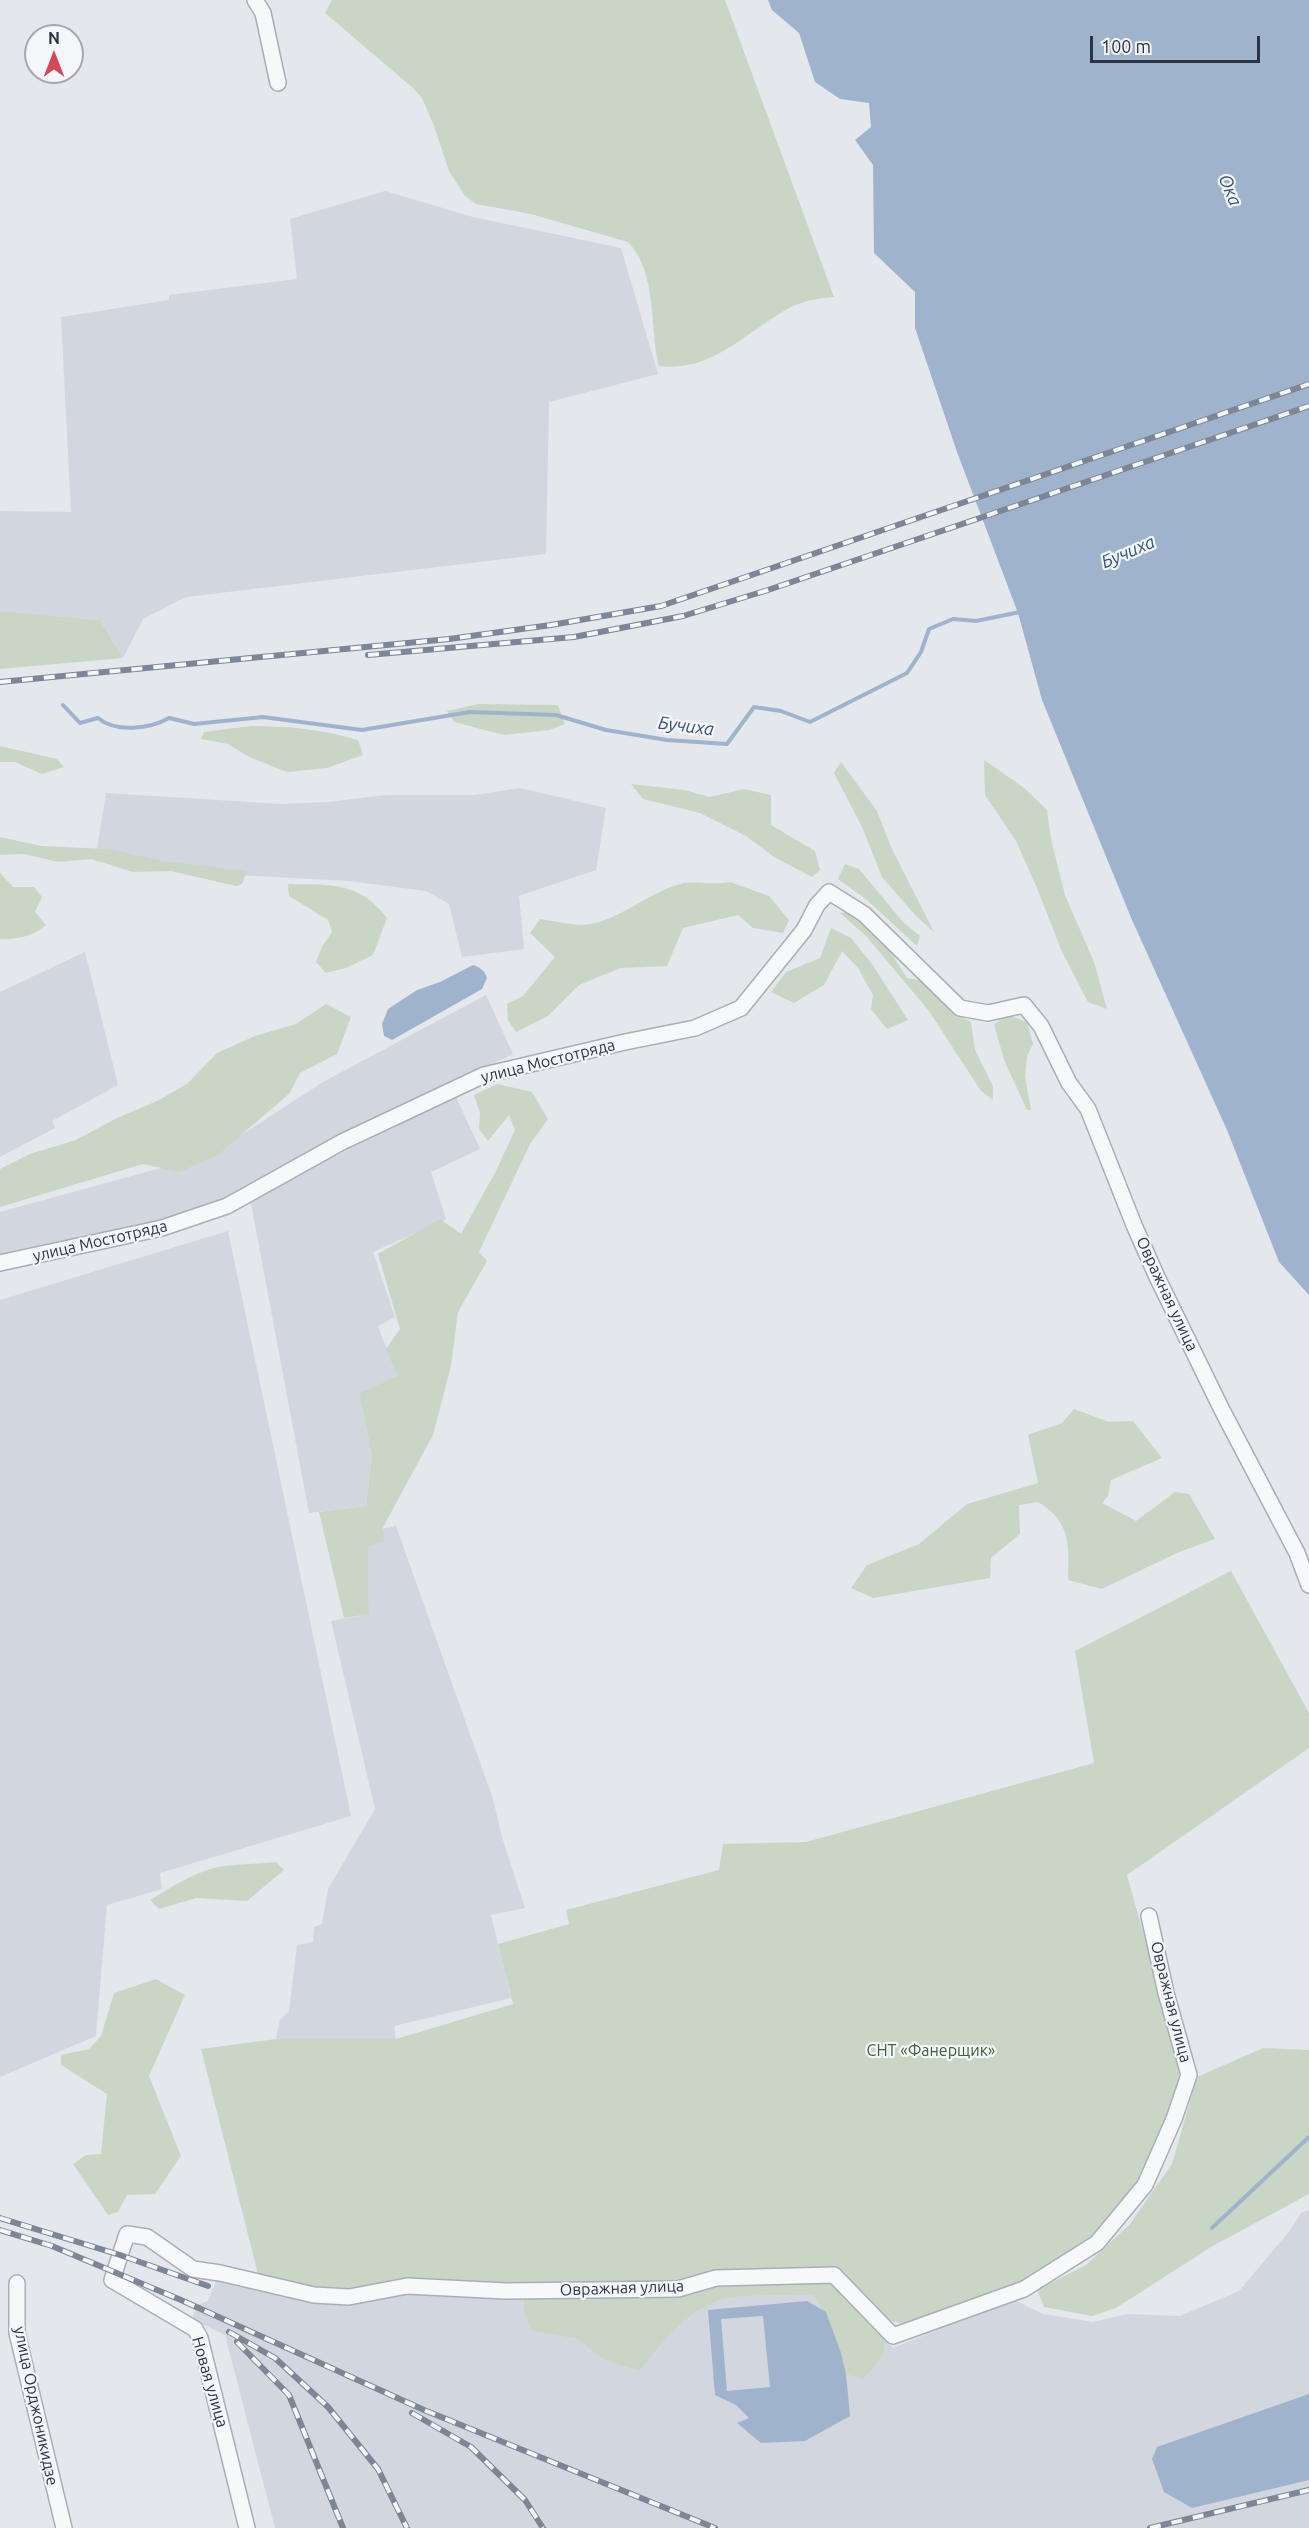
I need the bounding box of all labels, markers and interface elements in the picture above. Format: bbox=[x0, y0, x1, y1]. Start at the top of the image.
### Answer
north arrow bbox=[24, 24, 84, 84]
scale bar bbox=[1093, 24, 1262, 62]
text: N bbox=[48, 29, 60, 47]
text: 100 m bbox=[1101, 36, 1151, 56]
water label: Ока bbox=[1214, 171, 1246, 209]
water label: Бучиха bbox=[1098, 531, 1158, 573]
water label: Бучиха bbox=[657, 712, 715, 740]
street label: улица Мостотряда bbox=[479, 1035, 617, 1087]
street label: улица Мостотряда bbox=[31, 1216, 169, 1266]
street label: Овражная улица bbox=[1132, 1234, 1202, 1354]
street label: Овражная улица bbox=[1147, 1939, 1195, 2065]
park label: СНТ «Фанерщик» bbox=[867, 2041, 995, 2061]
street label: Овражная улица bbox=[560, 2276, 684, 2300]
street label: улица Орджоникидзе bbox=[10, 2325, 62, 2487]
street label: Новая улица bbox=[188, 2334, 232, 2430]

